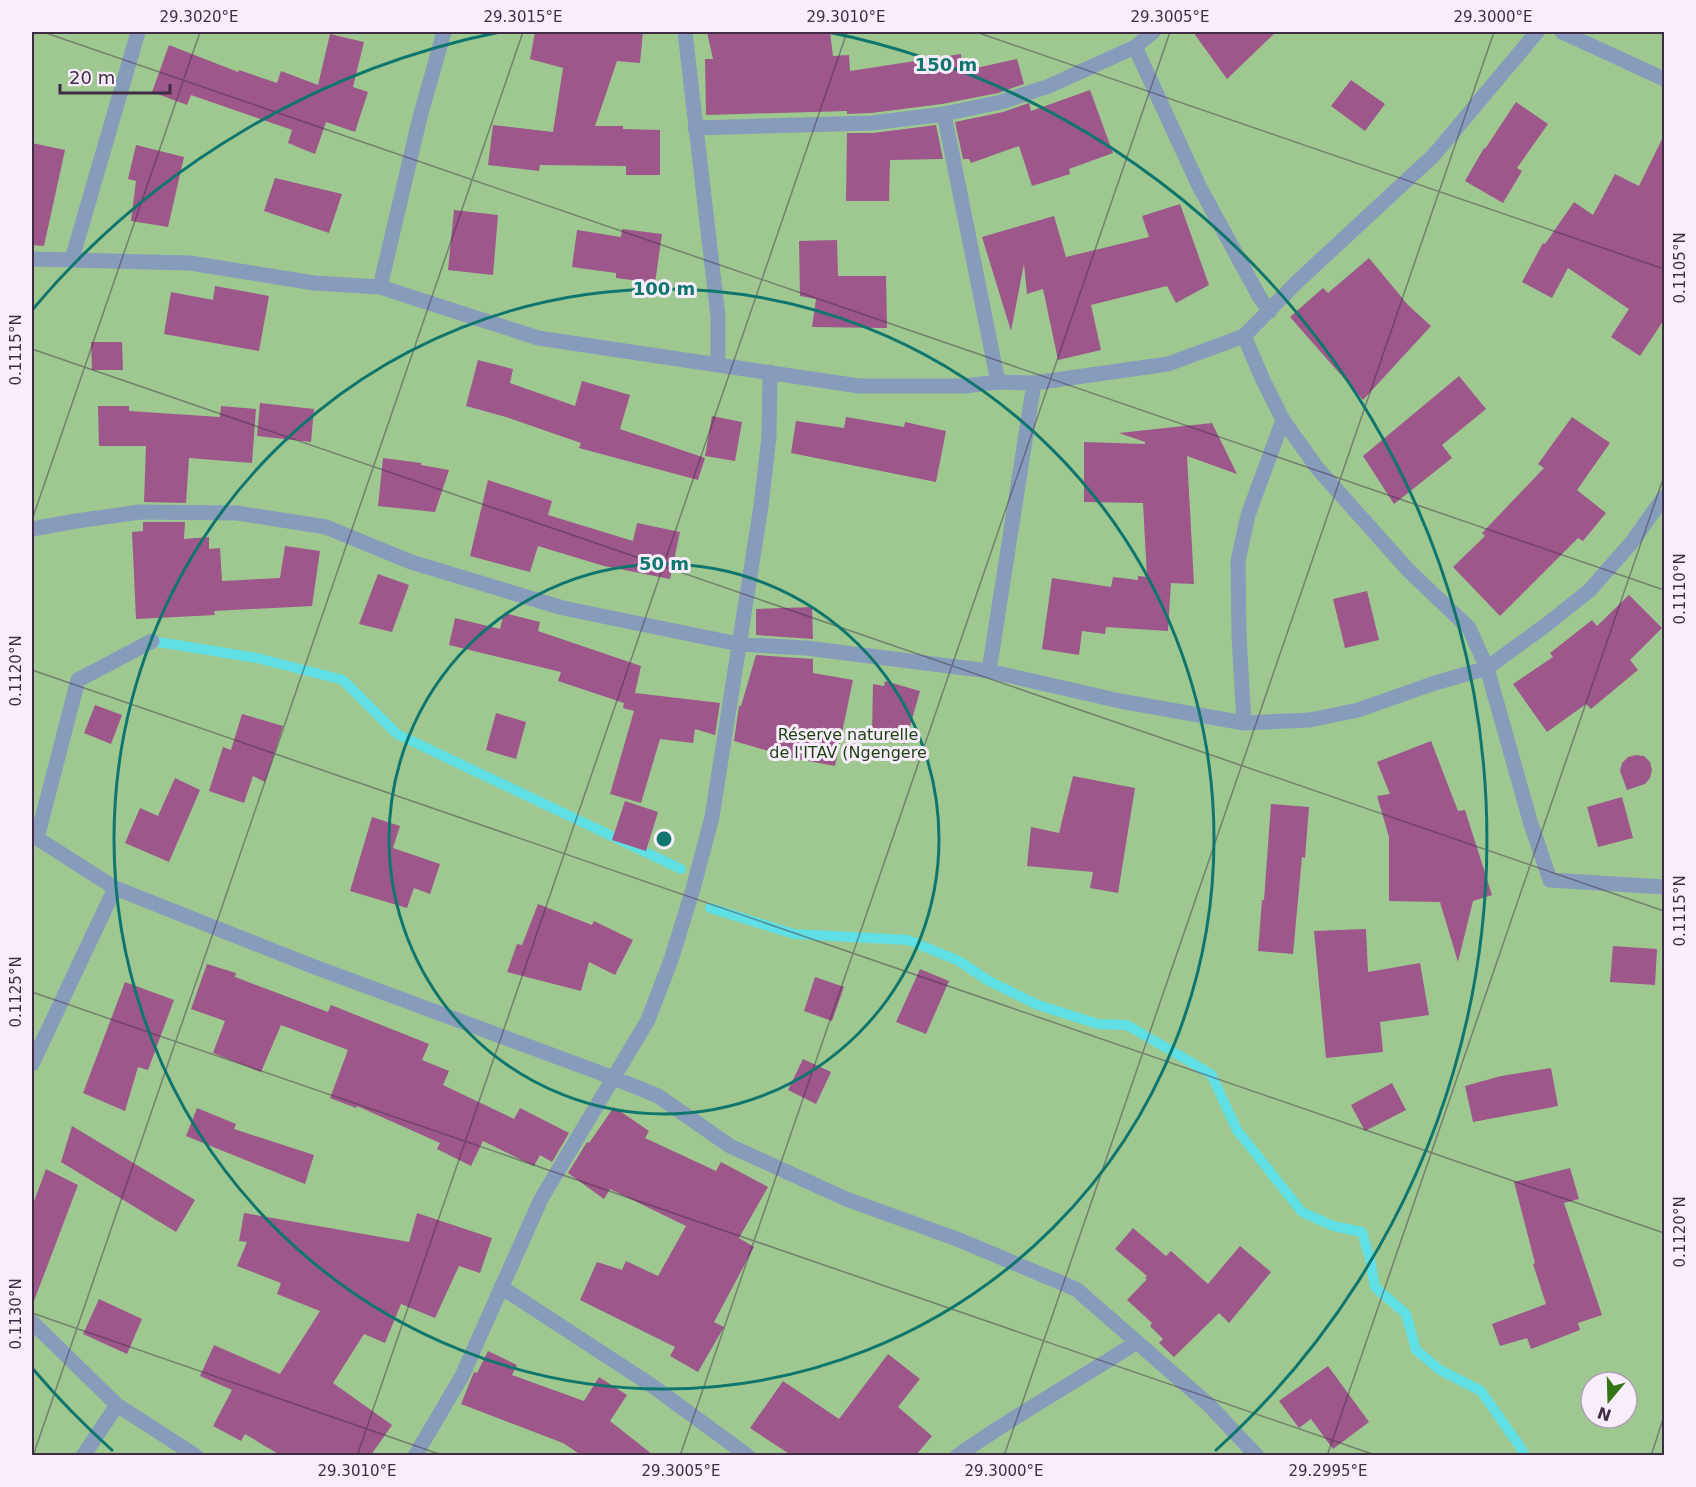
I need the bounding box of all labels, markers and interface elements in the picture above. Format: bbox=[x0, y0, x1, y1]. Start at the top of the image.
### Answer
text: 29.3020°E bbox=[159, 8, 239, 26]
text: 29.3015°E bbox=[483, 8, 563, 26]
text: 29.3010°E bbox=[806, 8, 886, 26]
text: 29.3005°E bbox=[1130, 8, 1210, 26]
text: 29.3000°E bbox=[1453, 8, 1533, 26]
text: 150 m bbox=[915, 54, 977, 75]
scale bar bbox=[60, 57, 170, 95]
text: 20 m bbox=[69, 67, 115, 88]
text: 0.1105°N bbox=[1671, 232, 1689, 304]
text: 100 m bbox=[633, 278, 695, 299]
text: 0.1115°N bbox=[7, 314, 25, 386]
text: 50 m bbox=[639, 553, 689, 574]
text: 0.1110°N bbox=[1671, 553, 1689, 625]
text: 0.1120°N bbox=[7, 635, 25, 707]
park label: Réserve naturelle de l'ITAV (Ngengere bbox=[769, 725, 927, 762]
centre of rings bbox=[654, 829, 674, 849]
text: 0.1115°N bbox=[1671, 875, 1689, 947]
text: 0.1125°N bbox=[7, 956, 25, 1028]
text: 0.1120°N bbox=[1671, 1196, 1689, 1268]
text: 0.1130°N bbox=[7, 1278, 25, 1350]
north arrow bbox=[1579, 1370, 1639, 1430]
text: N bbox=[1595, 1403, 1614, 1425]
text: 29.3010°E bbox=[317, 1462, 397, 1480]
text: 29.3005°E bbox=[641, 1462, 721, 1480]
text: 29.3000°E bbox=[964, 1462, 1044, 1480]
text: 29.2995°E bbox=[1288, 1462, 1368, 1480]

